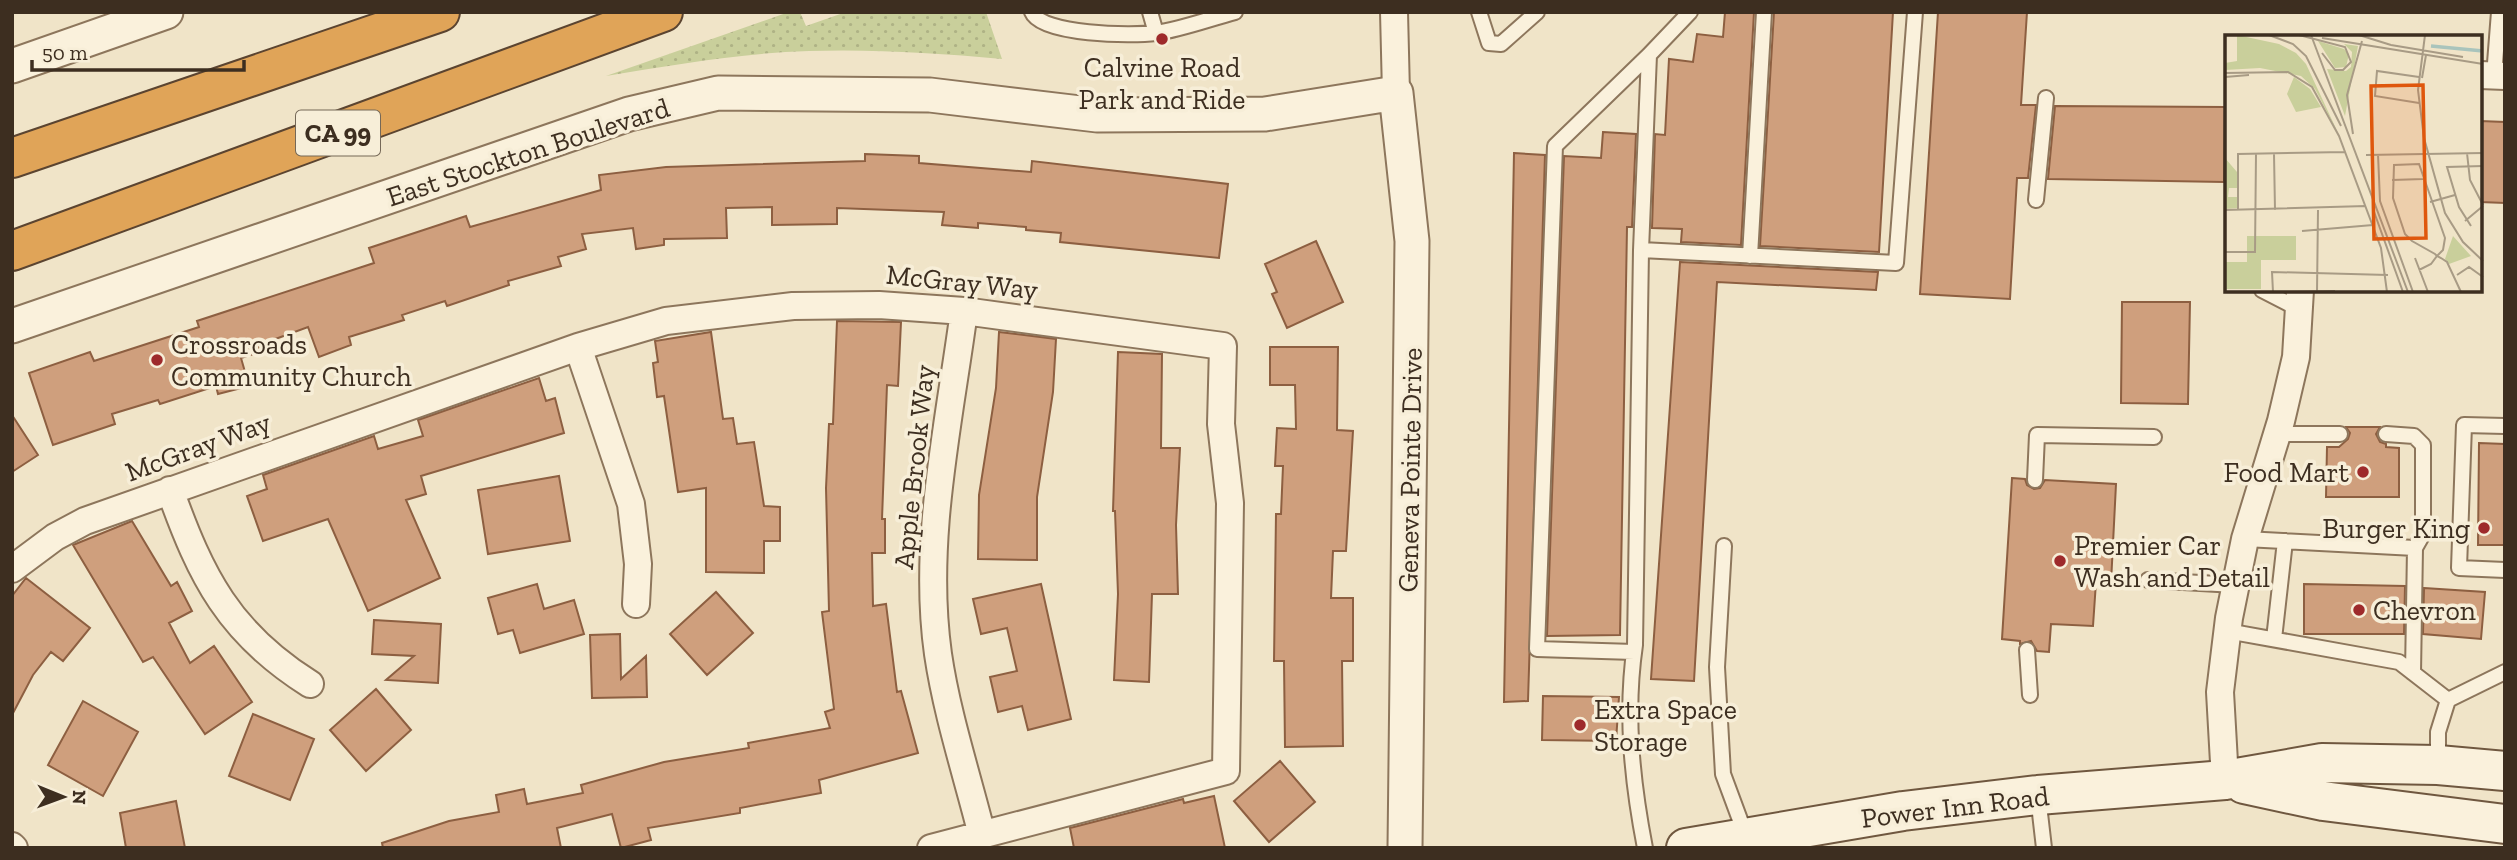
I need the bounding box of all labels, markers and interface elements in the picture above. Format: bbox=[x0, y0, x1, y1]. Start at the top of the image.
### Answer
scale bar bbox=[32, 28, 243, 72]
marker: Calvine Road Park and Ride bbox=[1154, 31, 1170, 47]
inset map bbox=[2225, 35, 2482, 292]
text: 50 m bbox=[42, 40, 88, 65]
place label: Calvine Road Park and Ride bbox=[1079, 51, 1245, 116]
street label: East Stockton Boulevard bbox=[382, 91, 674, 213]
road number: CA 99 bbox=[296, 110, 380, 156]
street label: McGray Way bbox=[885, 258, 1040, 306]
place label: Crossroads Community Church bbox=[171, 328, 412, 393]
street label: Geneva Pointe Drive bbox=[1391, 347, 1429, 593]
marker: Crossroads Community Church bbox=[149, 352, 165, 368]
street label: Apple Brook Way bbox=[887, 362, 941, 571]
street label: McGray Way bbox=[121, 405, 276, 489]
place label: Food Mart bbox=[2223, 456, 2350, 489]
marker: Food Mart bbox=[2355, 464, 2371, 480]
place label: Burger King bbox=[2322, 512, 2470, 545]
marker: Burger King bbox=[2476, 520, 2492, 536]
place label: Premier Car Wash and Detail bbox=[2074, 529, 2270, 594]
marker: Premier Car Wash and Detail bbox=[2052, 553, 2068, 569]
place label: Chevron bbox=[2373, 594, 2476, 627]
marker: Chevron bbox=[2351, 602, 2367, 618]
place label: Extra Space Storage bbox=[1594, 693, 1737, 758]
marker: Extra Space Storage bbox=[1572, 717, 1588, 733]
north arrow bbox=[28, 762, 98, 832]
street label: Power Inn Road bbox=[1859, 779, 2051, 835]
text: N bbox=[68, 790, 91, 805]

